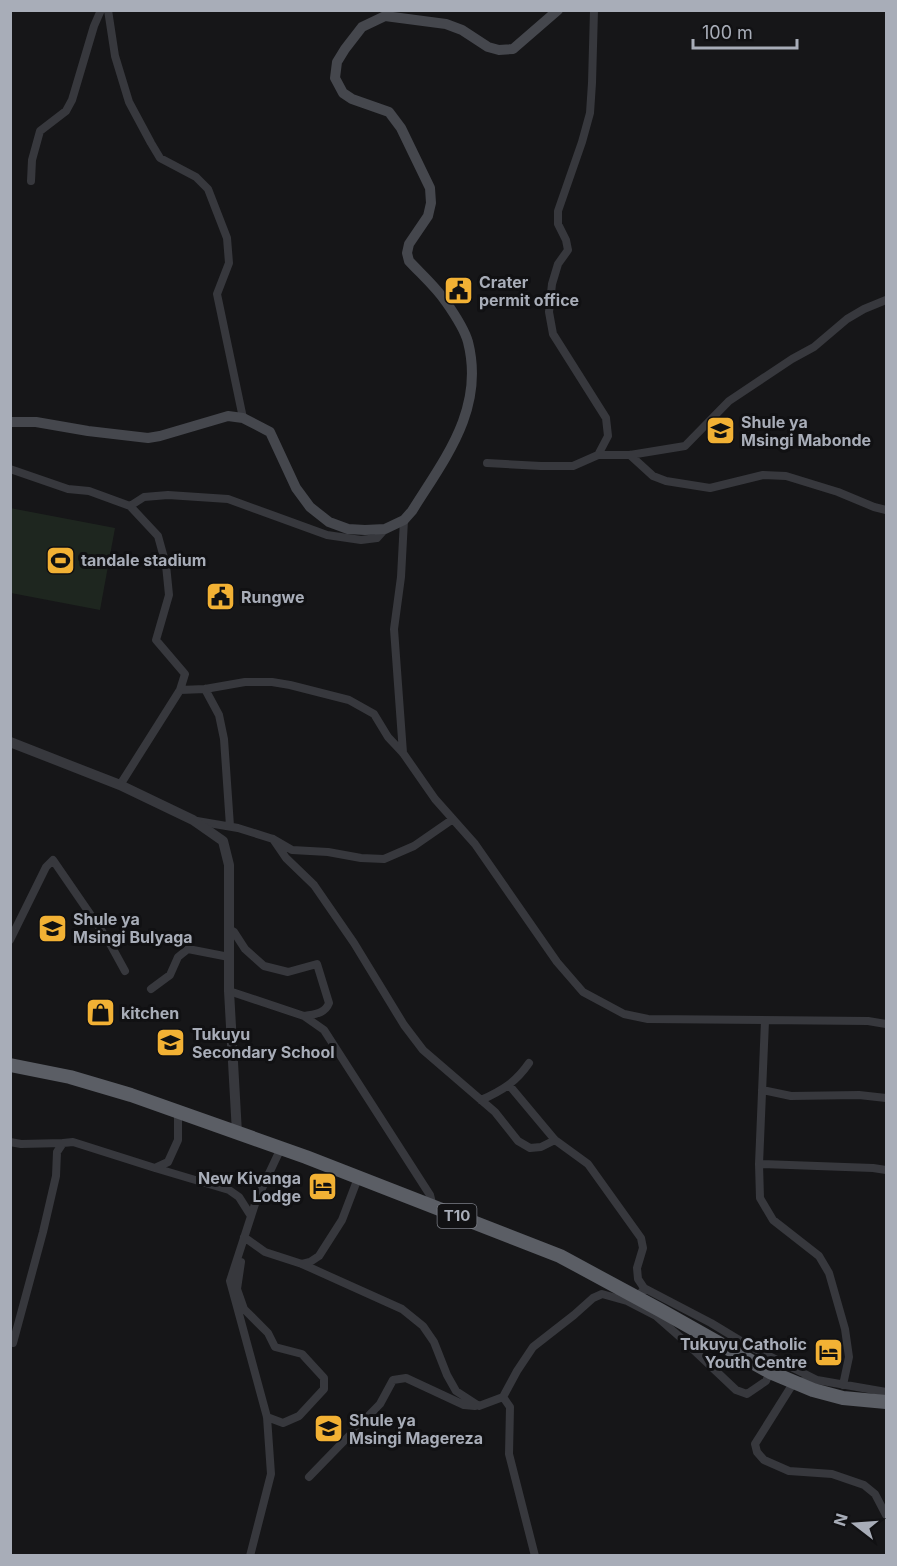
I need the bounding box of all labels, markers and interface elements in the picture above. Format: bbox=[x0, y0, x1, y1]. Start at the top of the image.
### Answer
scale bar bbox=[693, 12, 796, 50]
text: 100 m bbox=[702, 22, 753, 43]
place label: Crater permit office bbox=[479, 272, 579, 310]
public building icon: Crater permit office bbox=[442, 275, 474, 307]
place label: Shule ya Msingi Mabonde bbox=[741, 412, 871, 450]
school or university icon: Shule ya Msingi Mabonde bbox=[704, 415, 736, 447]
sports icon: tandale stadium bbox=[44, 544, 76, 576]
place label: tandale stadium bbox=[81, 550, 206, 570]
public building icon: Rungwe bbox=[204, 581, 236, 613]
place label: Rungwe bbox=[241, 587, 304, 607]
place label: Shule ya Msingi Bulyaga bbox=[73, 909, 193, 947]
school or university icon: Shule ya Msingi Bulyaga bbox=[36, 912, 68, 944]
shop icon: kitchen bbox=[84, 997, 116, 1029]
place label: kitchen bbox=[121, 1003, 179, 1023]
place label: Tukuyu Secondary School bbox=[192, 1024, 335, 1062]
school or university icon: Tukuyu Secondary School bbox=[155, 1027, 187, 1059]
place label: New Kivanga Lodge bbox=[198, 1168, 301, 1206]
hotel icon: New Kivanga Lodge bbox=[306, 1171, 338, 1203]
road number: T10 bbox=[438, 1204, 476, 1228]
place label: Tukuyu Catholic Youth Centre bbox=[680, 1334, 807, 1372]
hotel icon: Tukuyu Catholic Youth Centre bbox=[812, 1337, 844, 1369]
place label: Shule ya Msingi Magereza bbox=[349, 1410, 483, 1448]
school or university icon: Shule ya Msingi Magereza bbox=[312, 1413, 344, 1445]
north arrow bbox=[825, 1494, 885, 1554]
text: N bbox=[829, 1511, 852, 1528]

